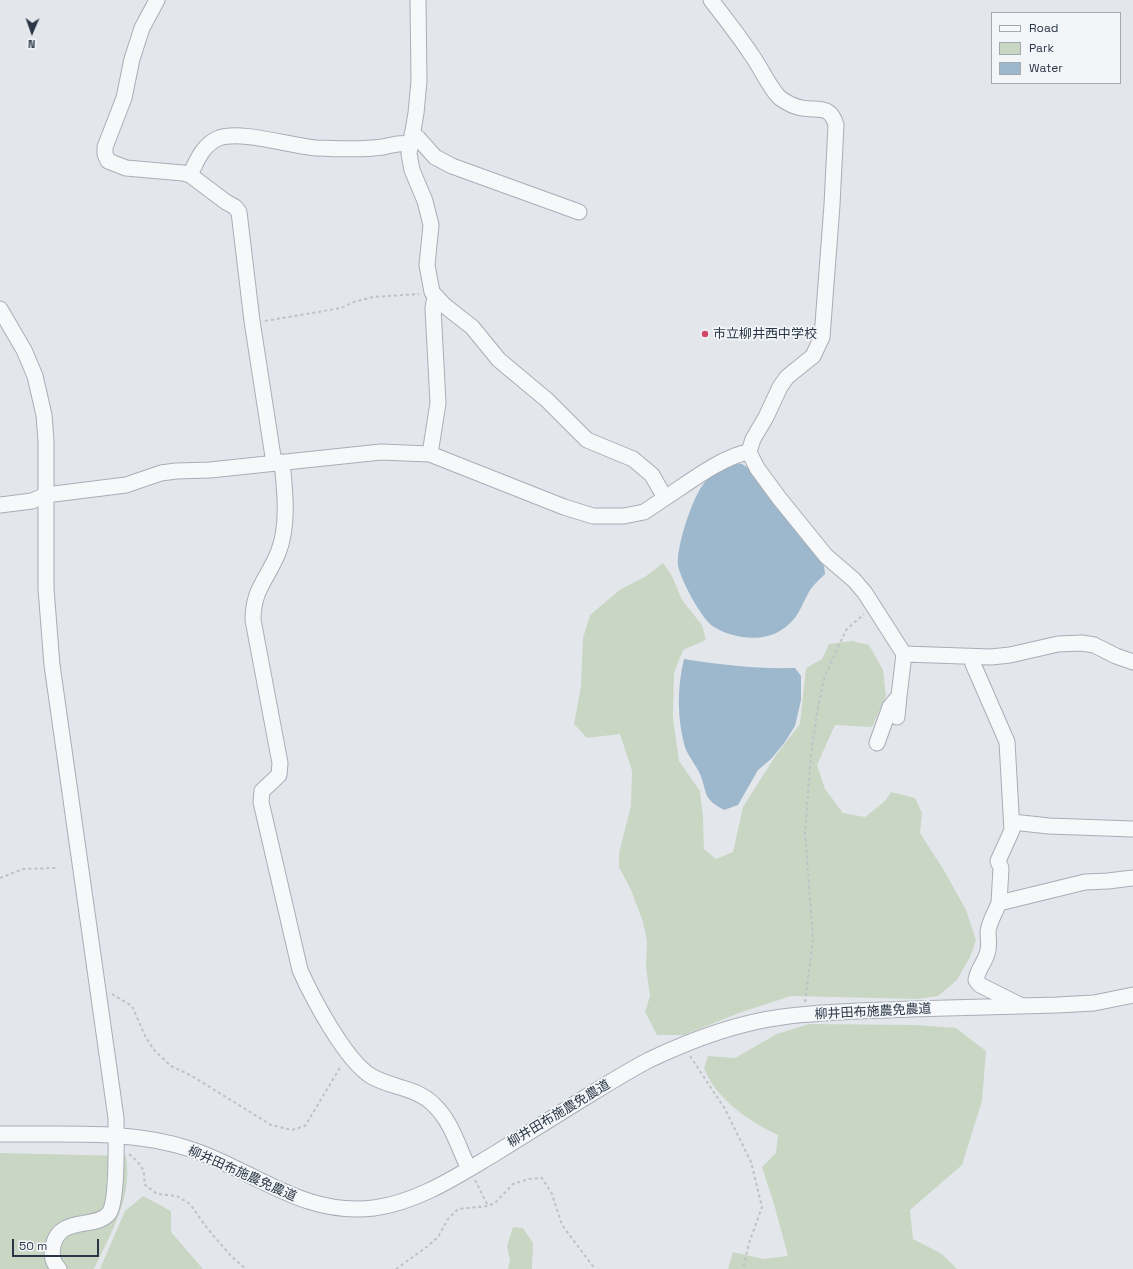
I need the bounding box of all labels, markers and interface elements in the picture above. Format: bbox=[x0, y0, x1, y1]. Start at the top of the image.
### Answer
north arrow bbox=[12, 12, 52, 52]
legend bbox=[991, 12, 1121, 84]
text: Road bbox=[1029, 20, 1058, 36]
text: N bbox=[28, 37, 36, 51]
text: Park bbox=[1029, 40, 1054, 56]
text: Water bbox=[1029, 60, 1063, 76]
place label: 市立柳井西中学校 bbox=[713, 326, 817, 342]
marker: 市立柳井西中学校 bbox=[700, 329, 710, 339]
street label: 柳井田布施農免農道 bbox=[814, 1001, 932, 1023]
street label: 柳井田布施農免農道 bbox=[505, 1077, 613, 1151]
street label: 柳井田布施農免農道 bbox=[185, 1143, 299, 1205]
scale bar bbox=[14, 1231, 101, 1257]
text: 50 m bbox=[19, 1238, 47, 1254]

